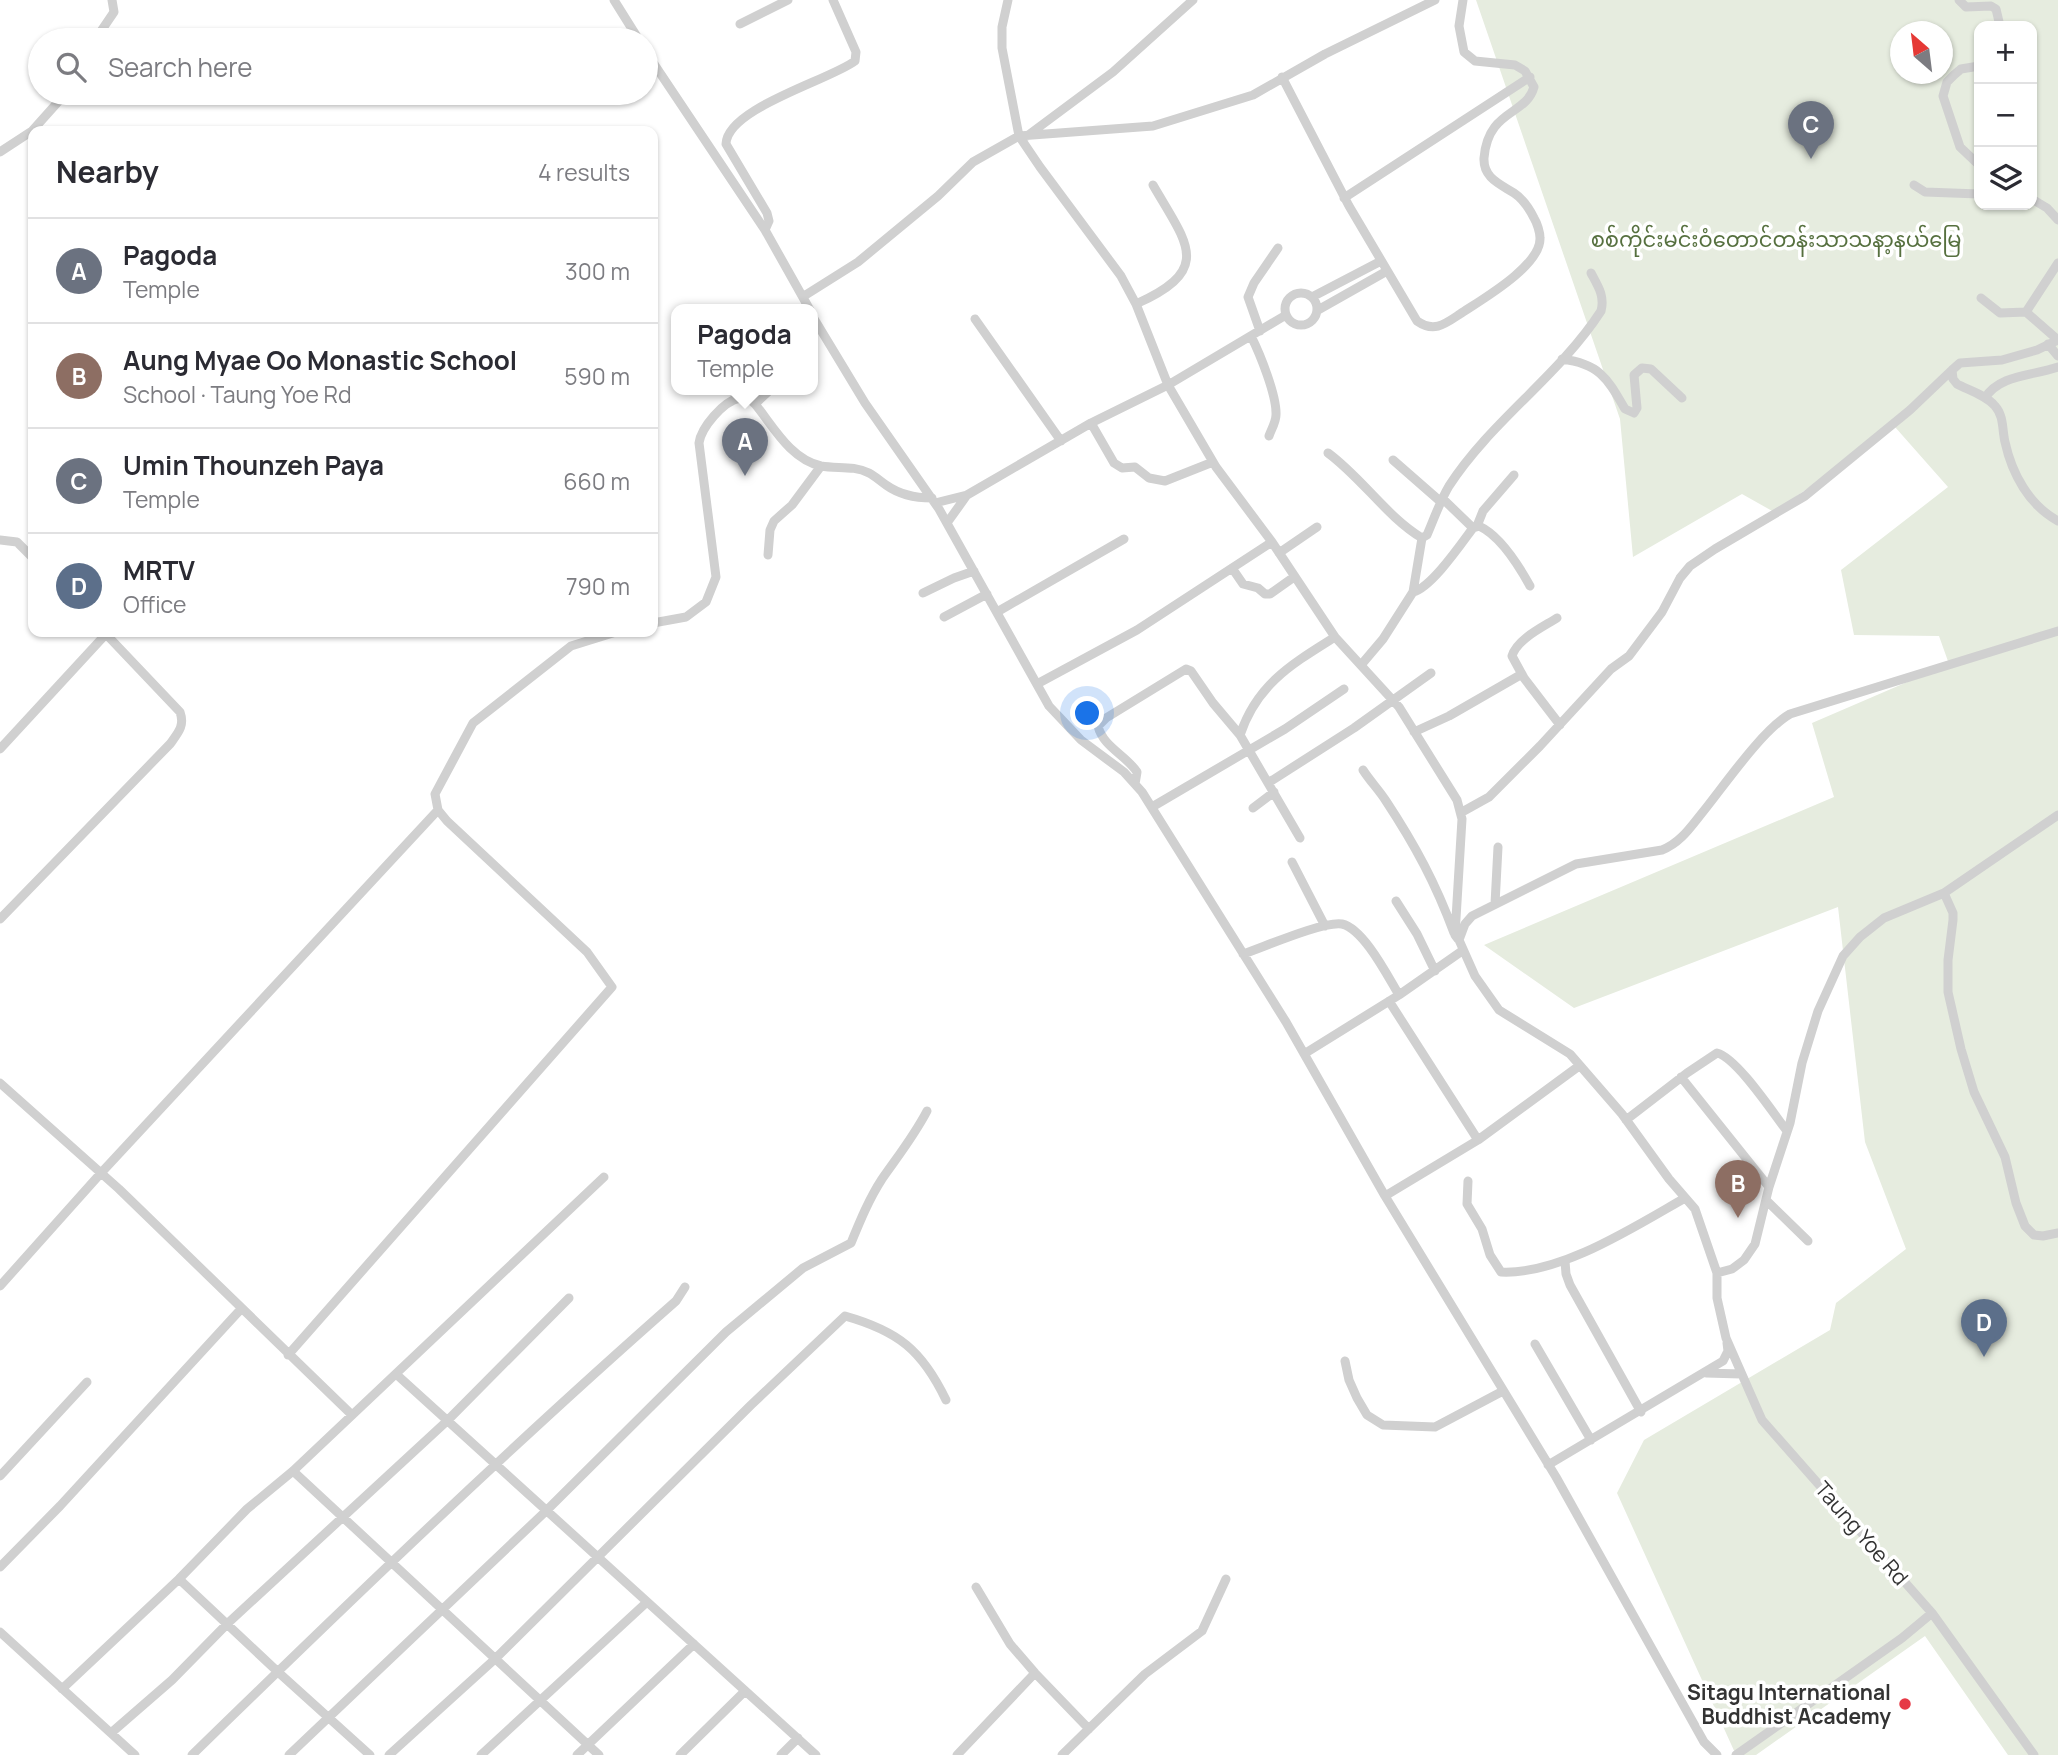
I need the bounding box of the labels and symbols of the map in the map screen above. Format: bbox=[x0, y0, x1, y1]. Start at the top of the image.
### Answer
north arrow bbox=[1890, 21, 1953, 84]
pin: C bbox=[1788, 101, 1834, 159]
park label: စစ်ကိုင်းမင်းဝံတောင်တန်းသာသနာ့နယ်မြေ bbox=[1591, 224, 1961, 257]
pin: A bbox=[722, 418, 768, 476]
your location bbox=[1070, 696, 1104, 730]
pin: B bbox=[1715, 1160, 1761, 1218]
pin: D bbox=[1961, 1299, 2007, 1357]
street label: Taung Yoe Rd bbox=[1809, 1475, 1915, 1591]
place label: Sitagu International Buddhist Academy bbox=[1687, 1678, 1891, 1730]
marker: Sitagu International Buddhist Academy bbox=[1897, 1696, 1913, 1712]

